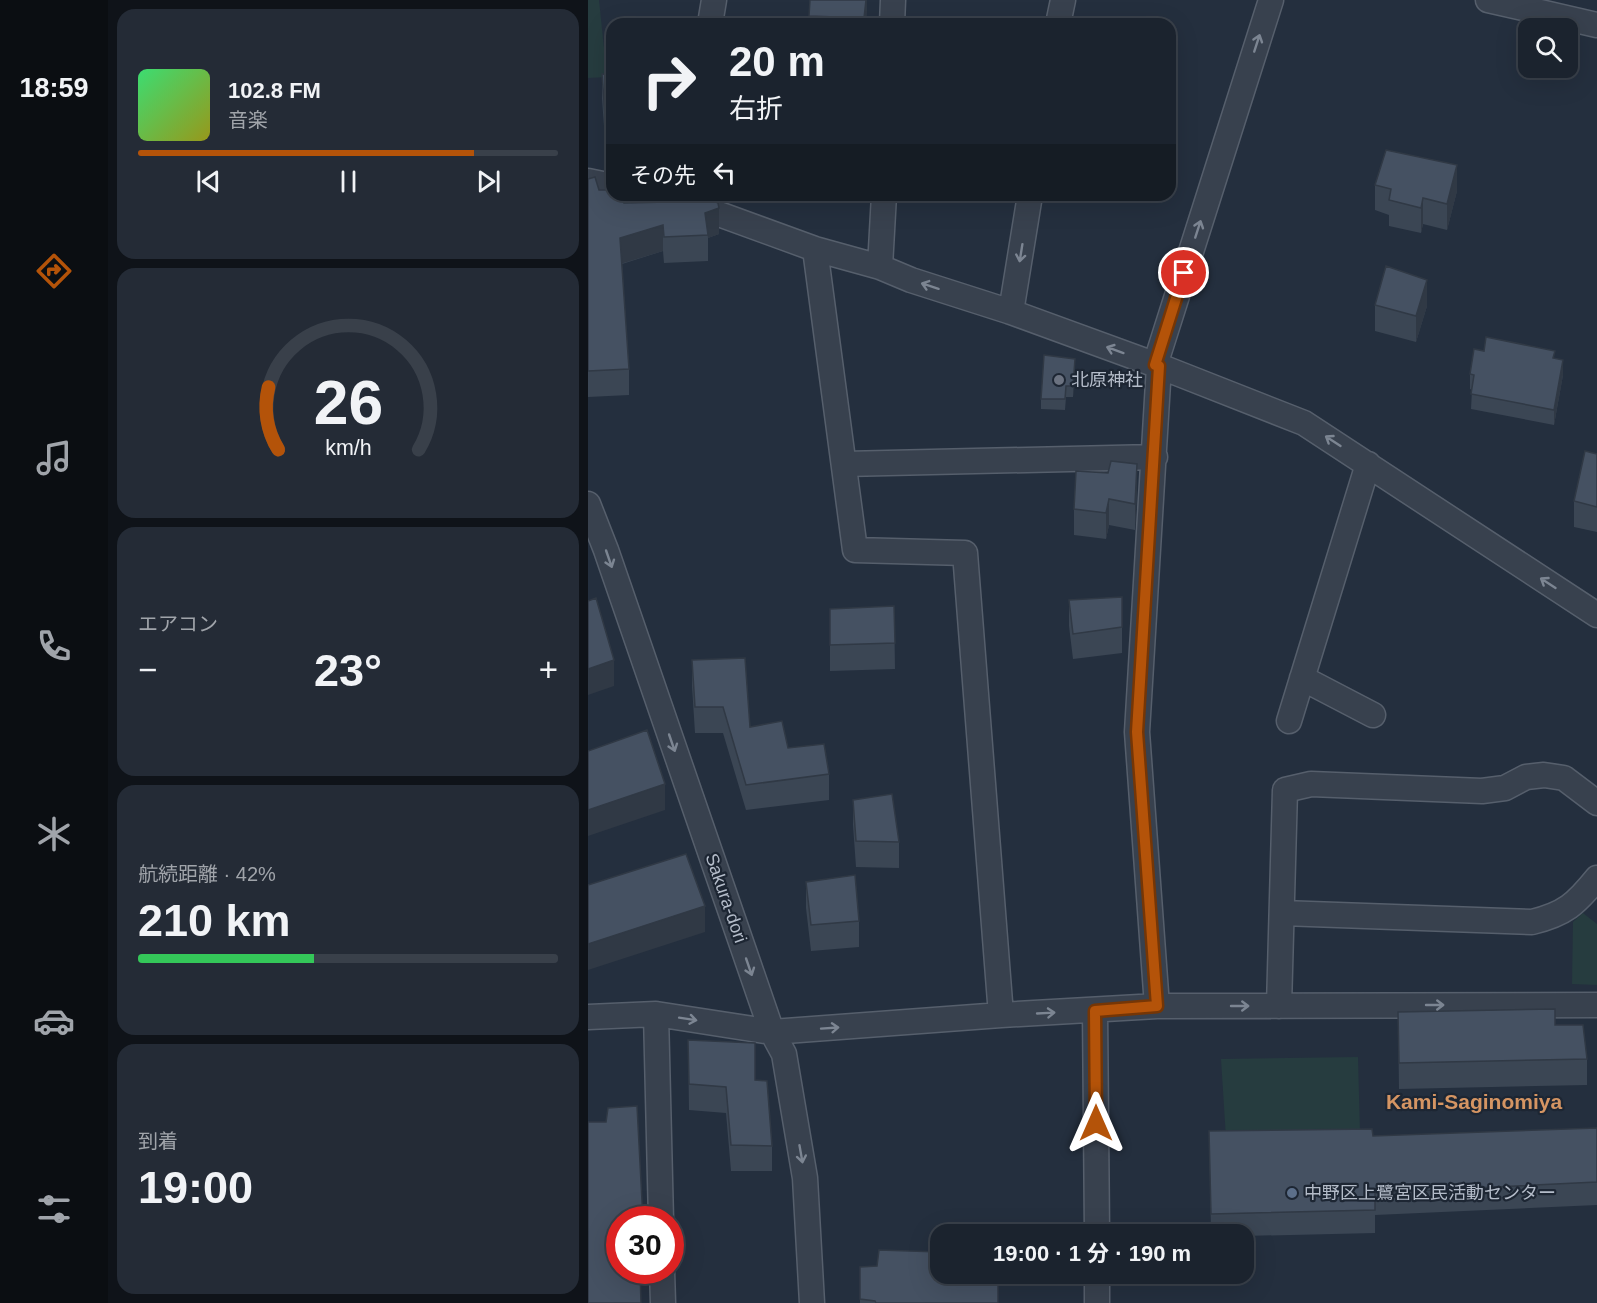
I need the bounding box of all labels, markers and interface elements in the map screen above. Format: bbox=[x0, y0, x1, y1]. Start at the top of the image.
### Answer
map controls bbox=[1518, 18, 1578, 78]
button: search bbox=[1518, 18, 1578, 78]
one-way arrow bbox=[1252, 34, 1263, 53]
text: 20 m bbox=[729, 38, 825, 85]
icon: right bbox=[630, 42, 708, 120]
text: 18:59 bbox=[19, 73, 89, 103]
text: 102.8 FM bbox=[228, 78, 321, 103]
text: 右折 bbox=[729, 94, 783, 124]
text: 音楽 bbox=[228, 109, 268, 131]
icon: left bbox=[708, 156, 741, 189]
text: その先 bbox=[630, 163, 696, 188]
icon: previous bbox=[192, 165, 225, 198]
icon: pause bbox=[332, 165, 365, 198]
icon: next bbox=[472, 165, 505, 198]
one-way arrow bbox=[1193, 220, 1204, 239]
one-way arrow bbox=[1015, 242, 1026, 262]
pin bbox=[1158, 247, 1209, 298]
icon: directions bbox=[33, 250, 75, 292]
icon: arrive bbox=[1167, 256, 1200, 289]
one-way arrow bbox=[921, 280, 940, 291]
one-way arrow bbox=[1106, 344, 1124, 355]
text: 26 bbox=[313, 368, 383, 437]
place label: 北原神社 bbox=[1071, 370, 1143, 390]
marker: 北原神社 bbox=[1052, 373, 1066, 387]
one-way arrow bbox=[1325, 435, 1342, 447]
text: km/h bbox=[325, 436, 371, 460]
icon: music bbox=[33, 437, 75, 479]
one-way arrow bbox=[604, 549, 615, 568]
one-way arrow bbox=[1540, 576, 1557, 588]
text: エアコン bbox=[138, 613, 218, 635]
icon: phone bbox=[33, 625, 75, 667]
text: 23° bbox=[314, 645, 382, 696]
text: − bbox=[138, 651, 157, 688]
text: + bbox=[539, 651, 558, 688]
one-way arrow bbox=[668, 733, 679, 752]
icon: climate bbox=[33, 813, 75, 855]
street label: Sakura-dori bbox=[701, 851, 751, 945]
text: 航続距離 · 42% bbox=[138, 863, 276, 885]
text: 210 km bbox=[138, 895, 291, 946]
one-way arrow bbox=[745, 957, 756, 976]
one-way arrow bbox=[1425, 999, 1445, 1011]
icon: car bbox=[33, 1000, 75, 1042]
one-way arrow bbox=[1230, 1000, 1250, 1012]
one-way arrow bbox=[1035, 1008, 1055, 1019]
one-way arrow bbox=[678, 1013, 697, 1024]
one-way arrow bbox=[820, 1022, 840, 1033]
district label: Kami-Saginomiya bbox=[1386, 1090, 1562, 1113]
position arrow bbox=[1064, 1091, 1128, 1155]
text: 到着 bbox=[138, 1130, 178, 1152]
one-way arrow bbox=[796, 1143, 807, 1163]
text: 19:00 bbox=[138, 1162, 253, 1213]
place label: 中野区上鷺宮区民活動センター bbox=[1304, 1183, 1556, 1203]
marker: 中野区上鷺宮区民活動センター bbox=[1285, 1186, 1299, 1200]
icon: filters bbox=[33, 1188, 75, 1230]
speed limit sign: 30 bbox=[606, 1206, 684, 1284]
text: 19:00 · 1 分 · 190 m bbox=[993, 1241, 1191, 1266]

